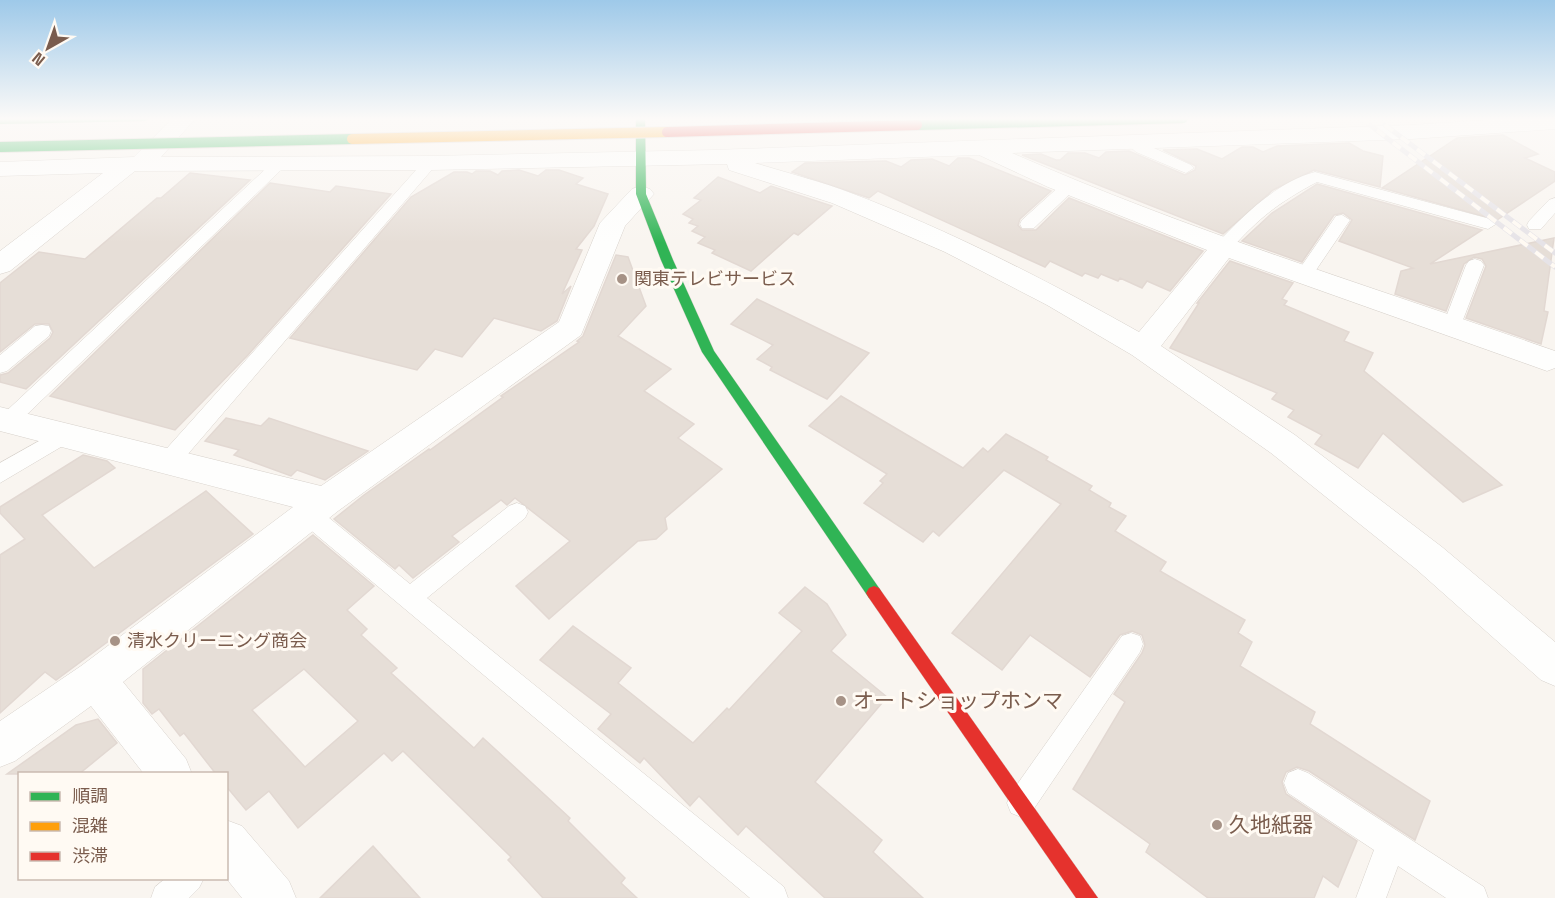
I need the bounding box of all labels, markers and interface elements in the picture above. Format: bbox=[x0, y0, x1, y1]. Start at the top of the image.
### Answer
north arrow bbox=[18, 18, 78, 78]
text: N bbox=[28, 48, 50, 71]
place label: 関東テレビサービス bbox=[634, 267, 796, 290]
marker: 関東テレビサービス bbox=[615, 272, 629, 286]
place label: 清水クリーニング商会 bbox=[127, 629, 307, 652]
marker: 清水クリーニング商会 bbox=[108, 634, 122, 648]
place label: オートショップホンマ bbox=[853, 687, 1063, 714]
marker: オートショップホンマ bbox=[834, 694, 848, 708]
legend bbox=[18, 772, 228, 880]
text: 順調 bbox=[72, 784, 108, 807]
place label: 久地紙器 bbox=[1229, 811, 1313, 838]
text: 混雑 bbox=[72, 814, 108, 837]
marker: 久地紙器 bbox=[1210, 818, 1224, 832]
text: 渋滞 bbox=[72, 844, 108, 867]

